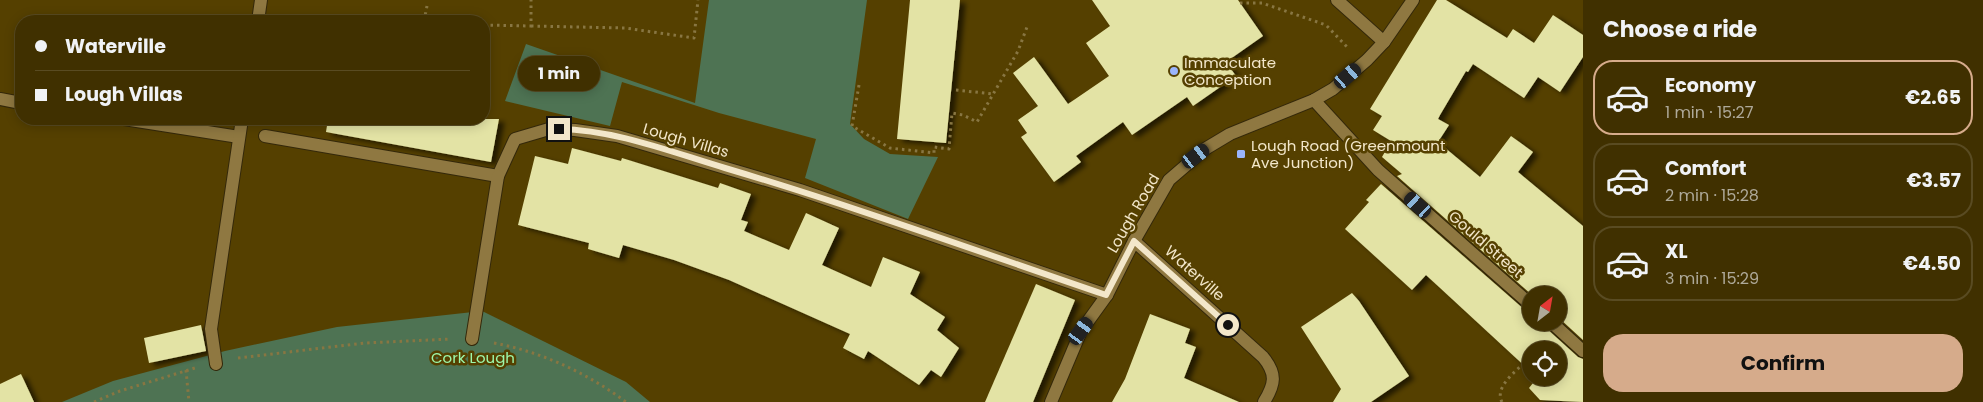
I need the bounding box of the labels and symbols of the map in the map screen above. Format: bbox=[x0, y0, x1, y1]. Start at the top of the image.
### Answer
place label: Immaculate Conception bbox=[1184, 52, 1276, 90]
callout: 1 min bbox=[518, 56, 600, 92]
car bbox=[1331, 60, 1364, 92]
marker: Immaculate Conception bbox=[1168, 65, 1180, 77]
route end bbox=[548, 118, 570, 140]
street label: Lough Villas bbox=[641, 118, 732, 162]
place label: Lough Road (Greenmount Ave Junction) bbox=[1251, 135, 1445, 173]
car bbox=[1179, 141, 1212, 171]
marker: Lough Road (Greenmount Ave Junction) bbox=[1235, 148, 1247, 160]
street label: Lough Road bbox=[1102, 169, 1164, 257]
car bbox=[1401, 189, 1434, 221]
street label: Gould Street bbox=[1444, 206, 1528, 282]
street label: Waterville bbox=[1161, 240, 1229, 306]
north arrow bbox=[1522, 286, 1568, 331]
car bbox=[1066, 314, 1095, 348]
route start bbox=[1217, 314, 1239, 336]
park label: Cork Lough bbox=[431, 347, 515, 368]

